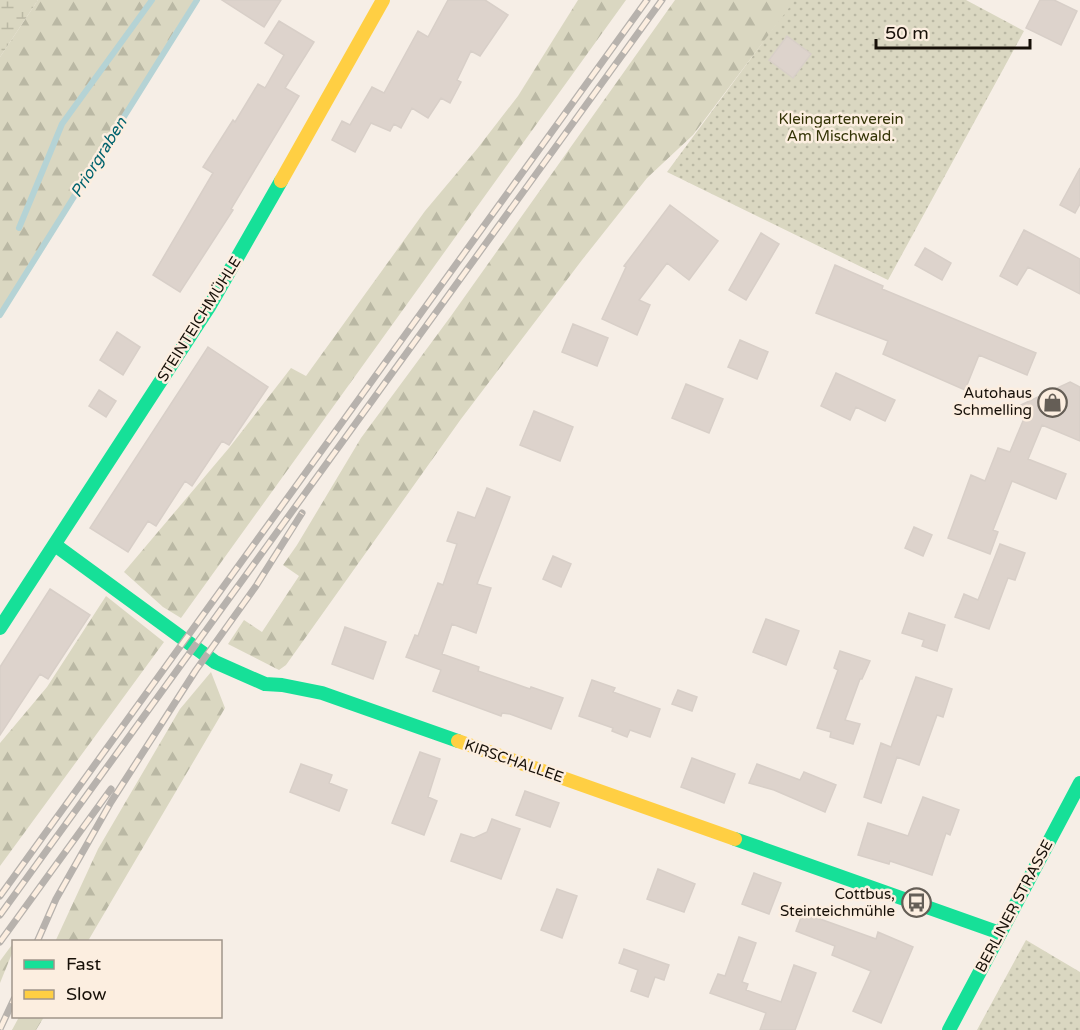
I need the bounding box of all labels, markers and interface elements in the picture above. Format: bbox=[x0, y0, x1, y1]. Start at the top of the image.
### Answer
scale bar bbox=[876, 12, 1030, 50]
text: 50 m bbox=[885, 22, 929, 44]
park label: Kleingartenverein Am Mischwald. bbox=[778, 110, 904, 145]
water label: Priorgraben bbox=[66, 113, 132, 201]
street label: STEINTEICHMÜHLE bbox=[153, 253, 245, 385]
place label: Autohaus Schmelling bbox=[954, 384, 1032, 419]
shop icon: Autohaus Schmelling bbox=[1037, 386, 1069, 418]
street label: KIRSCHALLEE bbox=[462, 736, 566, 786]
street label: BERLINER STRASSE bbox=[971, 837, 1057, 975]
place label: Cottbus, Steinteichmühle bbox=[780, 885, 895, 920]
bus stop icon: Cottbus, Steinteichmühle bbox=[900, 887, 932, 919]
legend bbox=[12, 940, 222, 1018]
text: Fast bbox=[66, 953, 101, 975]
text: Slow bbox=[66, 983, 107, 1005]

